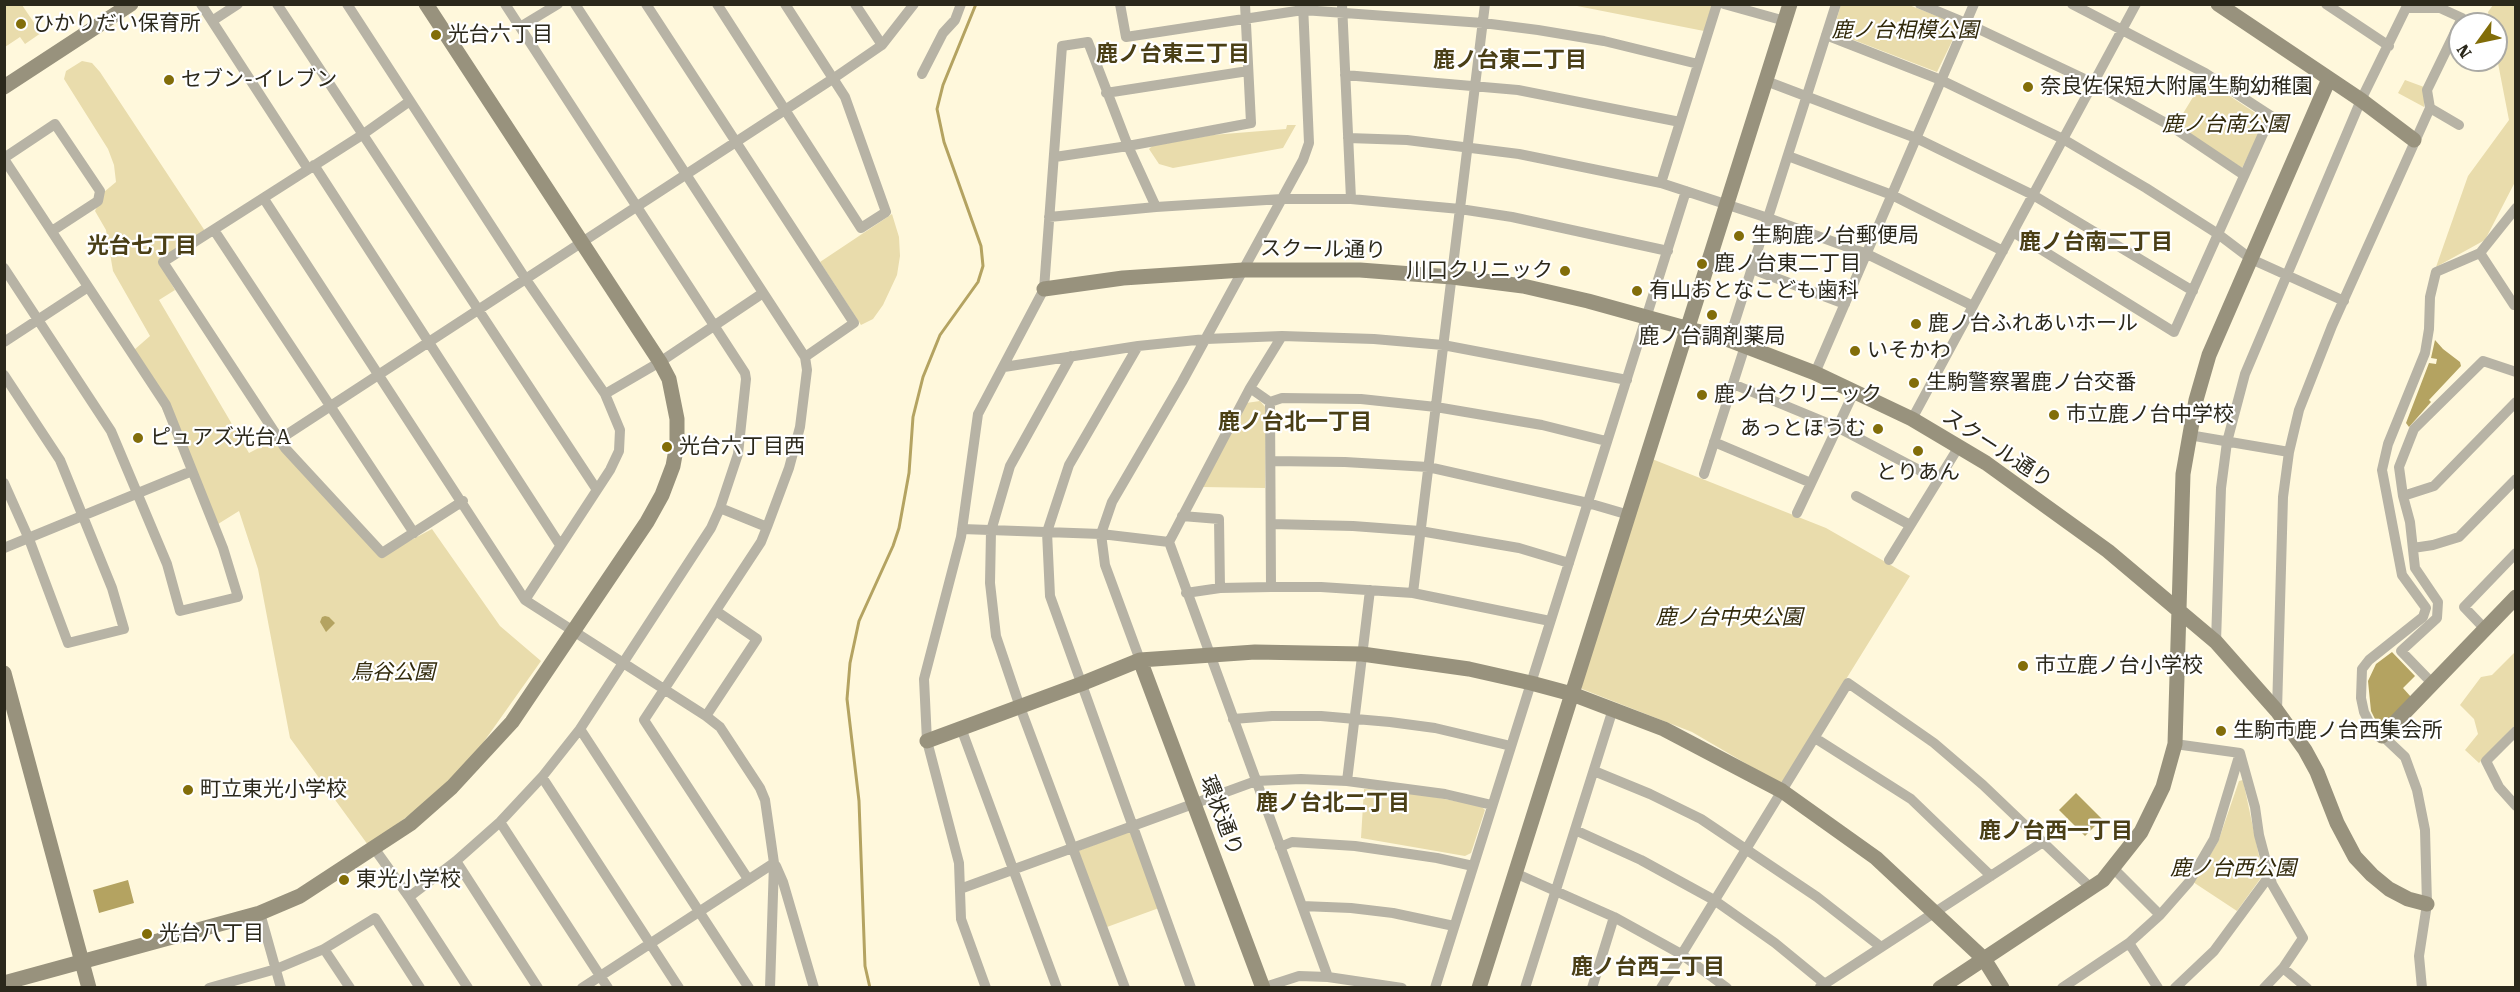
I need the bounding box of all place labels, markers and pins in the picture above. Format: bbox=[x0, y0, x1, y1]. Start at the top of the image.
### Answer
place label: ひかりだい保育所 bbox=[33, 11, 201, 37]
marker: ひかりだい保育所 bbox=[14, 17, 28, 31]
place label: 光台六丁目 bbox=[448, 22, 553, 48]
marker: 光台六丁目 bbox=[429, 28, 443, 42]
place label: セブン-イレブン bbox=[181, 67, 337, 93]
marker: セブン-イレブン bbox=[162, 73, 176, 87]
place label: 奈良佐保短大附属生駒幼稚園 bbox=[2040, 74, 2313, 100]
marker: 奈良佐保短大附属生駒幼稚園 bbox=[2021, 80, 2035, 94]
place label: 生駒鹿ノ台郵便局 bbox=[1751, 223, 1919, 249]
marker: 生駒鹿ノ台郵便局 bbox=[1732, 229, 1746, 243]
place label: 鹿ノ台東二丁目 bbox=[1714, 251, 1861, 277]
marker: 鹿ノ台東二丁目 bbox=[1695, 257, 1709, 271]
place label: 川口クリニック bbox=[1406, 258, 1553, 284]
marker: 川口クリニック bbox=[1558, 264, 1572, 278]
place label: 有山おとなこども歯科 bbox=[1649, 278, 1859, 304]
marker: 有山おとなこども歯科 bbox=[1630, 284, 1644, 298]
marker: 鹿ノ台調剤薬局 bbox=[1705, 308, 1719, 322]
place label: 鹿ノ台ふれあいホール bbox=[1928, 311, 2138, 337]
marker: 鹿ノ台ふれあいホール bbox=[1909, 317, 1923, 331]
place label: 鹿ノ台調剤薬局 bbox=[1639, 324, 1785, 350]
place label: いそかわ bbox=[1867, 338, 1951, 364]
marker: いそかわ bbox=[1848, 344, 1862, 358]
place label: 生駒警察署鹿ノ台交番 bbox=[1926, 370, 2136, 396]
marker: 生駒警察署鹿ノ台交番 bbox=[1907, 376, 1921, 390]
place label: 鹿ノ台クリニック bbox=[1714, 382, 1882, 408]
marker: 鹿ノ台クリニック bbox=[1695, 388, 1709, 402]
place label: 市立鹿ノ台中学校 bbox=[2066, 402, 2234, 428]
marker: 市立鹿ノ台中学校 bbox=[2047, 408, 2061, 422]
place label: あっとほうむ bbox=[1740, 416, 1866, 442]
marker: あっとほうむ bbox=[1871, 422, 1885, 436]
place label: ピュアズ光台A bbox=[150, 425, 291, 451]
marker: ピュアズ光台A bbox=[131, 431, 145, 445]
place label: 光台六丁目西 bbox=[679, 434, 805, 460]
marker: 光台六丁目西 bbox=[660, 440, 674, 454]
marker: とりあん bbox=[1911, 444, 1925, 458]
place label: とりあん bbox=[1876, 460, 1960, 486]
place label: 市立鹿ノ台小学校 bbox=[2035, 653, 2203, 679]
marker: 市立鹿ノ台小学校 bbox=[2016, 659, 2030, 673]
place label: 生駒市鹿ノ台西集会所 bbox=[2233, 718, 2443, 744]
marker: 生駒市鹿ノ台西集会所 bbox=[2214, 724, 2228, 738]
place label: 町立東光小学校 bbox=[200, 777, 347, 803]
marker: 町立東光小学校 bbox=[181, 783, 195, 797]
place label: 東光小学校 bbox=[356, 867, 461, 893]
marker: 東光小学校 bbox=[337, 873, 351, 887]
place label: 光台八丁目 bbox=[159, 921, 264, 947]
marker: 光台八丁目 bbox=[140, 927, 154, 941]

